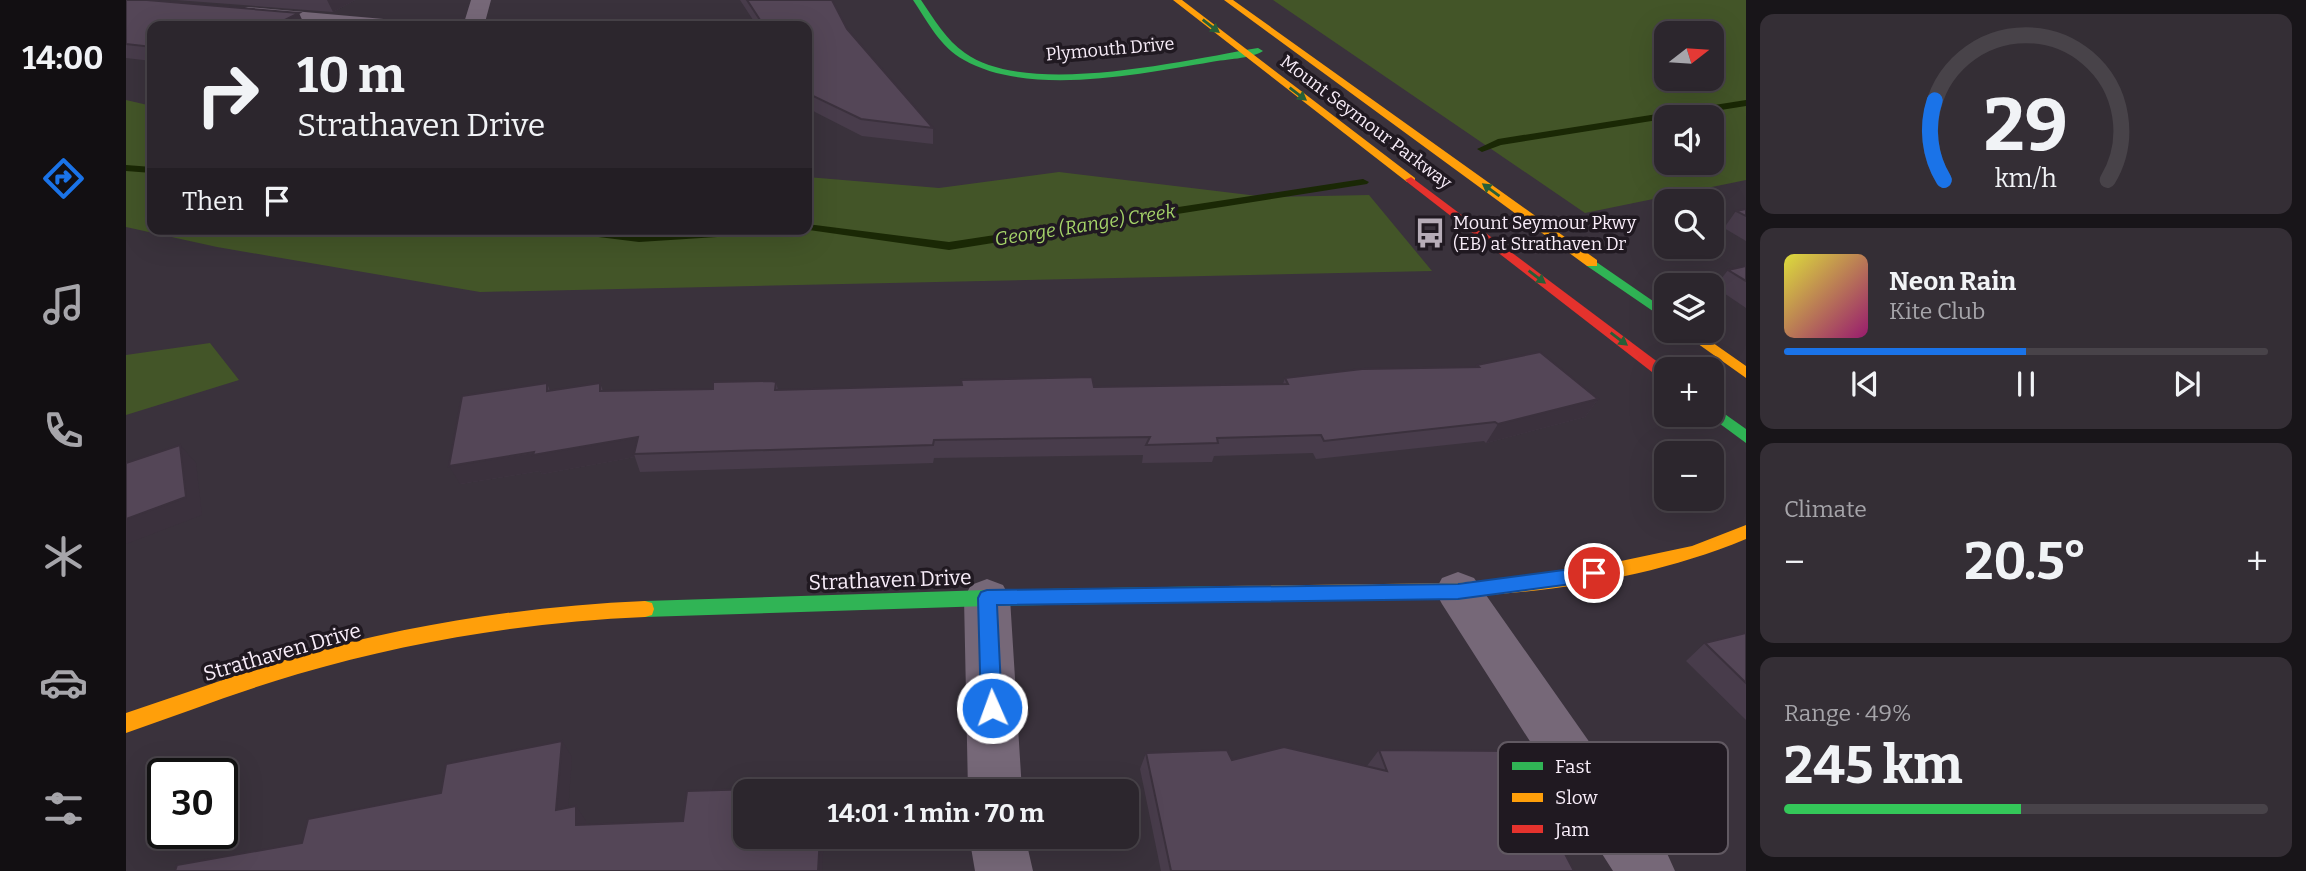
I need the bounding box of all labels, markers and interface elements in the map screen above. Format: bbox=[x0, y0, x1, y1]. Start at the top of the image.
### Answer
one-way arrow bbox=[1201, 19, 1219, 34]
north arrow bbox=[1654, 21, 1724, 91]
map controls bbox=[1654, 21, 1724, 511]
street label: Plymouth Drive bbox=[1045, 32, 1175, 66]
text: 14:00 bbox=[22, 39, 104, 77]
text: 10 m bbox=[297, 46, 405, 105]
icon: right bbox=[182, 49, 273, 140]
street label: Mount Seymour Parkway bbox=[1276, 50, 1456, 194]
text: 29 bbox=[1984, 83, 2068, 170]
one-way arrow bbox=[1289, 87, 1308, 101]
button: sound bbox=[1654, 105, 1724, 175]
text: Strathaven Drive bbox=[297, 106, 545, 144]
icon: directions bbox=[39, 154, 88, 203]
text: km/h bbox=[1995, 164, 2057, 194]
icon: arrive bbox=[258, 182, 296, 220]
one-way arrow bbox=[1482, 183, 1500, 197]
text: Then bbox=[182, 186, 244, 217]
button: search bbox=[1654, 189, 1724, 259]
water label: George (Range) Creek bbox=[993, 199, 1178, 251]
place label: Mount Seymour Pkwy (EB) at Strathaven Dr bbox=[1453, 212, 1637, 255]
bus stop icon: Mount Seymour Pkwy (EB) at Strathaven Dr bbox=[1413, 216, 1447, 250]
text: Neon Rain bbox=[1889, 266, 2016, 297]
one-way arrow bbox=[1528, 270, 1547, 284]
button: layers bbox=[1654, 273, 1724, 343]
icon: music bbox=[39, 280, 88, 329]
text: Kite Club bbox=[1889, 297, 1985, 325]
one-way arrow bbox=[1609, 332, 1627, 347]
button: + bbox=[1654, 357, 1724, 427]
icon: previous bbox=[1846, 365, 1884, 403]
icon: pause bbox=[2007, 365, 2045, 403]
icon: next bbox=[2168, 365, 2206, 403]
icon: phone bbox=[39, 406, 88, 455]
button: − bbox=[1654, 441, 1724, 511]
text: Climate bbox=[1784, 495, 1867, 523]
text: 20.5° bbox=[1964, 530, 2087, 593]
icon: climate bbox=[39, 532, 88, 581]
text: − bbox=[1784, 539, 1805, 585]
text: + bbox=[2246, 539, 2268, 585]
pin bbox=[1564, 543, 1624, 603]
icon: arrive bbox=[1575, 554, 1613, 592]
street label: Strathaven Drive bbox=[808, 564, 972, 596]
street label: Strathaven Drive bbox=[200, 617, 364, 687]
icon: car bbox=[39, 658, 88, 707]
position arrow bbox=[955, 671, 1029, 745]
text: Range · 49% bbox=[1784, 699, 1911, 727]
text: 245 km bbox=[1784, 734, 1963, 797]
legend bbox=[1498, 742, 1728, 854]
text: Fast bbox=[1555, 755, 1592, 778]
speed limit sign: 30 bbox=[147, 758, 238, 849]
icon: filters bbox=[39, 784, 88, 833]
text: Slow bbox=[1555, 786, 1598, 809]
text: 14:01 · 1 min · 70 m bbox=[828, 798, 1044, 829]
text: Jam bbox=[1554, 818, 1589, 841]

